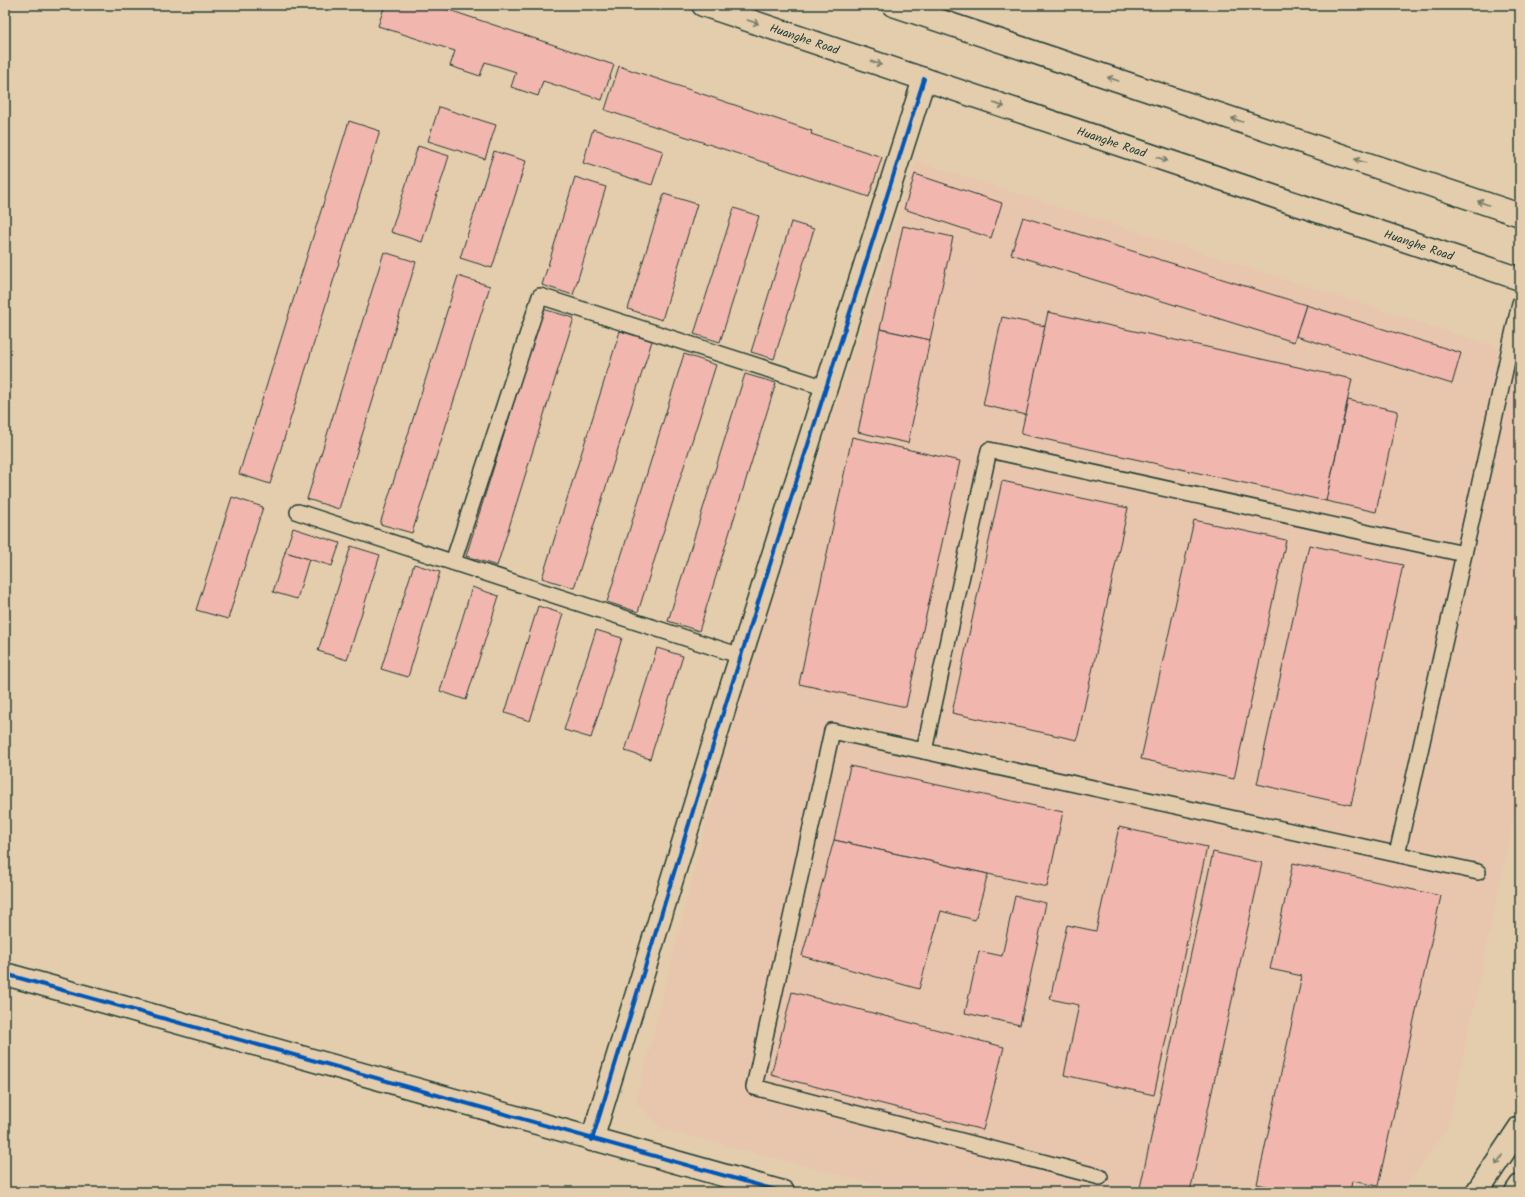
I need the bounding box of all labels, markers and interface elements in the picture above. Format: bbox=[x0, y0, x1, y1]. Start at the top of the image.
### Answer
one-way arrow bbox=[746, 19, 759, 26]
street label: Huanghe Road bbox=[767, 19, 843, 60]
one-way arrow bbox=[869, 60, 882, 67]
one-way arrow bbox=[1107, 75, 1120, 82]
one-way arrow bbox=[993, 101, 1005, 109]
one-way arrow bbox=[1230, 116, 1243, 123]
street label: Huanghe Road bbox=[1074, 122, 1150, 163]
one-way arrow bbox=[1156, 156, 1168, 164]
one-way arrow bbox=[1354, 157, 1366, 165]
one-way arrow bbox=[1477, 199, 1490, 206]
street label: Huanghe Road bbox=[1382, 225, 1457, 266]
one-way arrow bbox=[1494, 1154, 1503, 1165]

